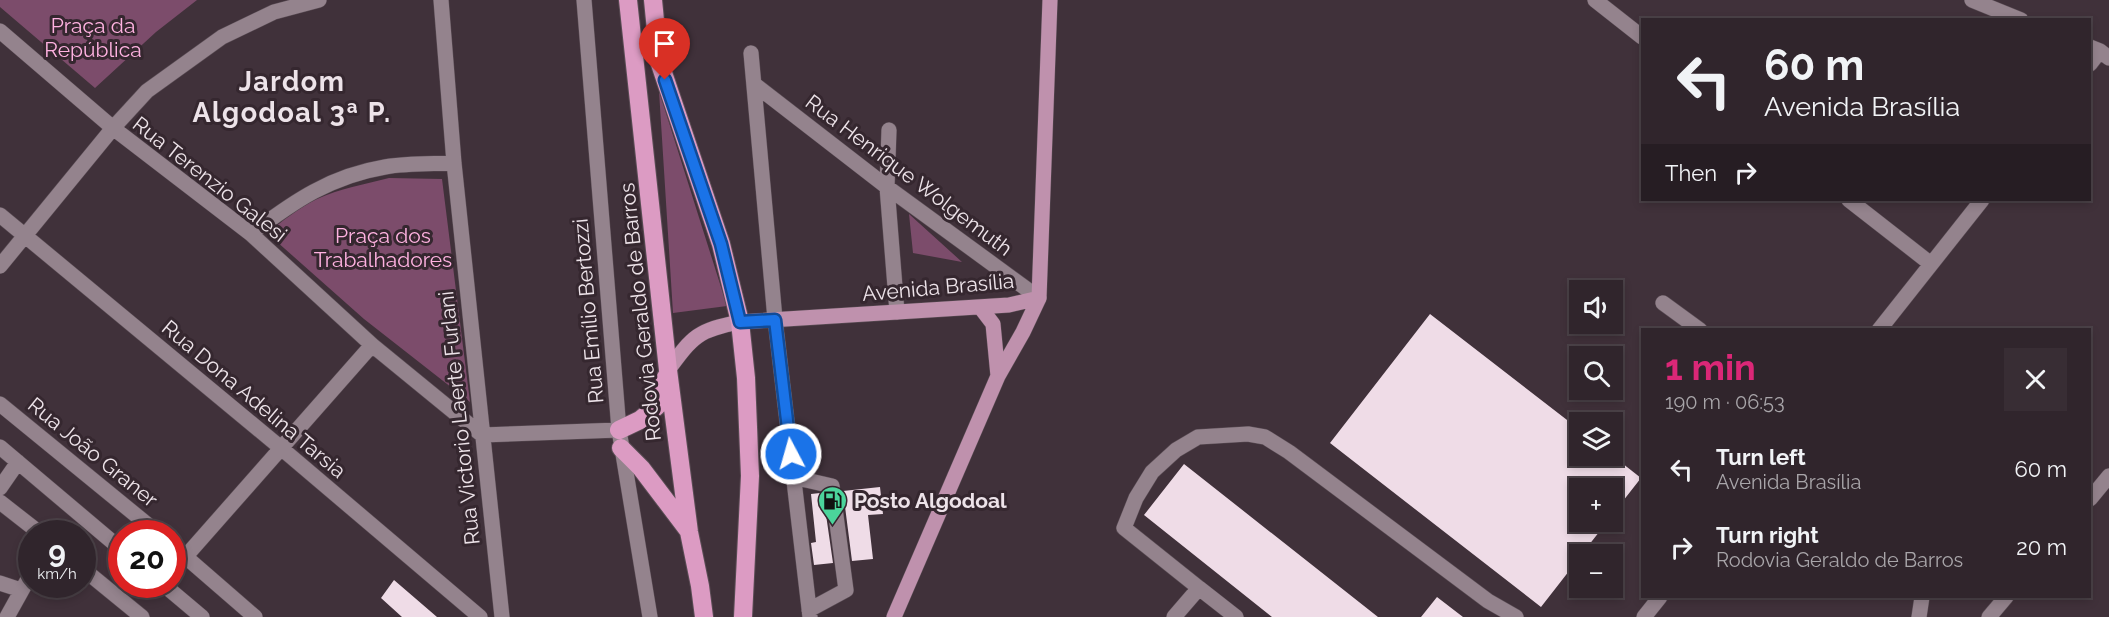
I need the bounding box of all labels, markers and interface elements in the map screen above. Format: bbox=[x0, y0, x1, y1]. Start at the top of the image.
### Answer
park label: Praça da República bbox=[44, 13, 142, 62]
pin bbox=[639, 18, 690, 80]
icon: arrive bbox=[648, 27, 681, 60]
text: 60 m bbox=[1764, 41, 1864, 90]
icon: left bbox=[1665, 42, 1743, 120]
district label: Jardom Algodoal 3ª P. bbox=[192, 66, 392, 128]
street label: Rua Henrique Wolgemuth bbox=[801, 89, 1017, 261]
text: Avenida Brasília bbox=[1764, 91, 1960, 122]
street label: Rua Terenzio Galesi bbox=[128, 111, 292, 247]
icon: right bbox=[1729, 156, 1762, 189]
text: Then bbox=[1665, 160, 1717, 186]
street label: Rodovia Geraldo de Barros bbox=[614, 182, 666, 442]
street label: Rua Emílio Bertozzi bbox=[567, 217, 609, 405]
park label: Praça dos Trabalhadores bbox=[314, 223, 452, 272]
street label: Avenida Brasília bbox=[861, 268, 1015, 306]
map controls bbox=[1569, 280, 1623, 598]
button: sound bbox=[1569, 280, 1623, 334]
street label: Rua Victorio Laerte Furlani bbox=[433, 290, 485, 546]
street label: Rua Dona Adelina Tarsia bbox=[157, 315, 351, 483]
button: search bbox=[1569, 346, 1623, 400]
text: 1 min bbox=[1665, 346, 1756, 388]
button: close bbox=[2004, 348, 2067, 411]
text: 190 m · 06:53 bbox=[1665, 390, 1785, 414]
street label: Rua João Graner bbox=[23, 392, 163, 512]
button: layers bbox=[1569, 412, 1623, 466]
position arrow bbox=[759, 422, 823, 486]
text: Turn left bbox=[1716, 444, 1806, 470]
icon: left bbox=[1665, 453, 1698, 486]
text: 60 m bbox=[2014, 456, 2067, 482]
text: Avenida Brasília bbox=[1716, 470, 1861, 494]
button: + bbox=[1569, 478, 1623, 532]
fuel station icon: Posto Algodoal bbox=[817, 484, 849, 526]
place label: Posto Algodoal bbox=[854, 488, 1007, 513]
speed limit sign: 20 bbox=[108, 520, 186, 598]
text: Turn right bbox=[1716, 522, 1819, 548]
icon: right bbox=[1665, 531, 1698, 564]
text: 9 bbox=[48, 534, 66, 569]
text: 20 m bbox=[2016, 534, 2067, 560]
button: − bbox=[1569, 544, 1623, 598]
text: Rodovia Geraldo de Barros bbox=[1716, 548, 1963, 572]
text: km/h bbox=[37, 565, 77, 583]

